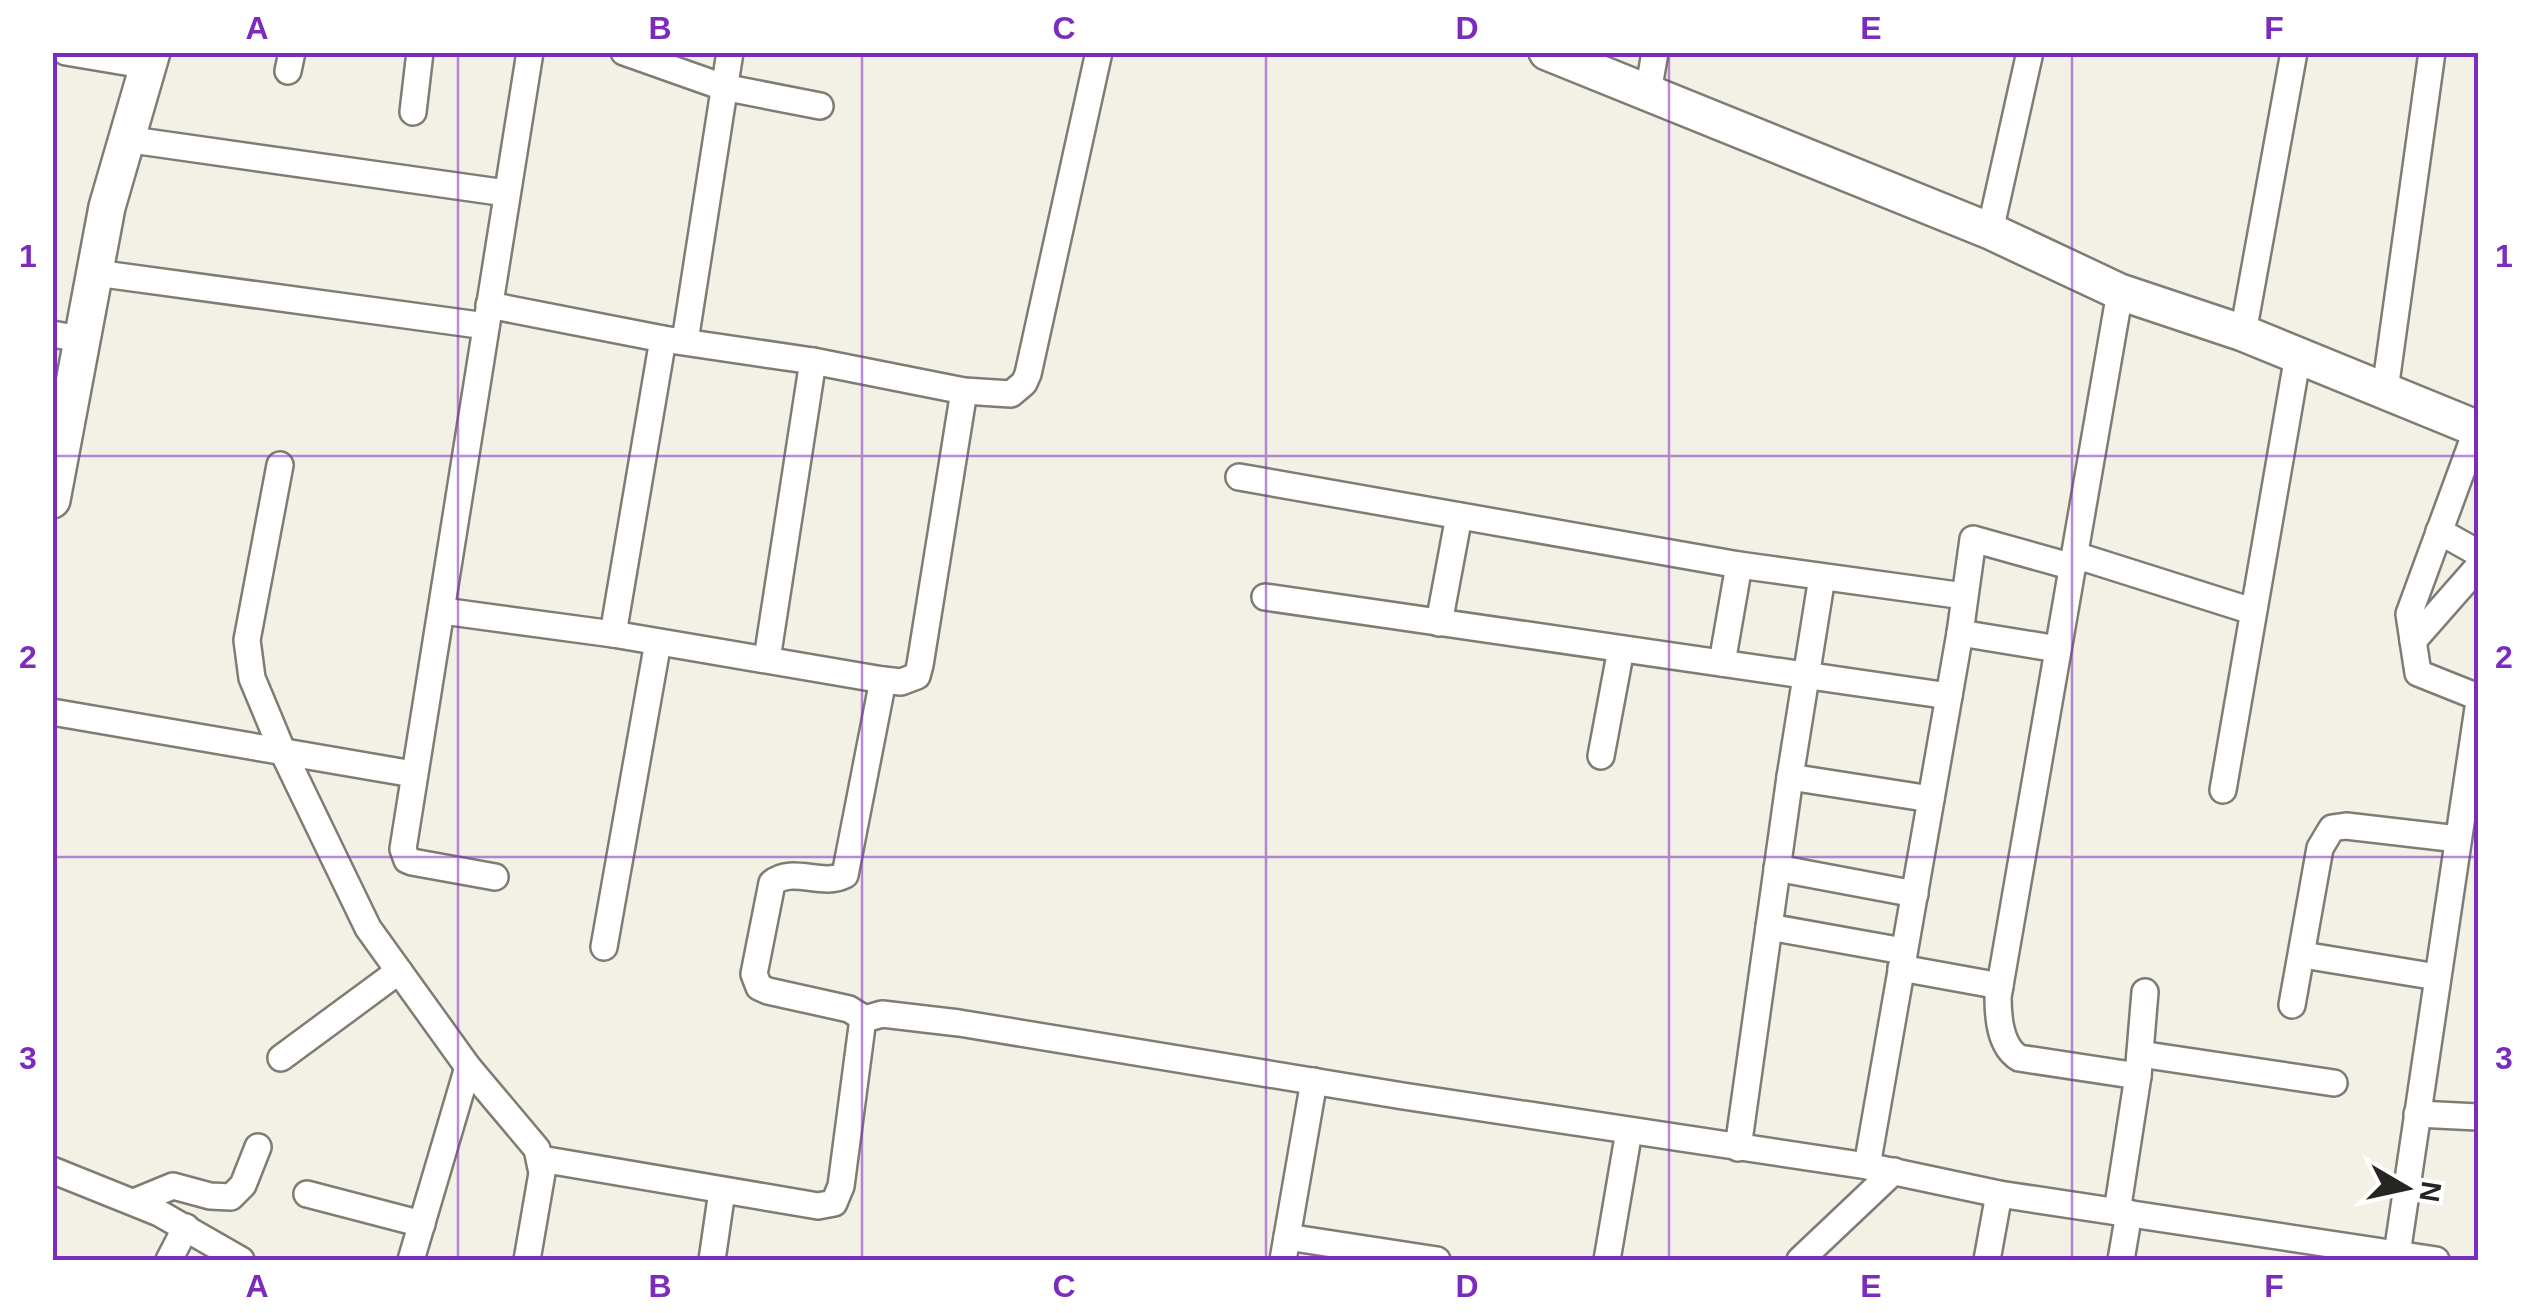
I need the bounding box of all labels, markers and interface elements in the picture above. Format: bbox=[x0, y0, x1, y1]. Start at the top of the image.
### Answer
text: A bbox=[245, 10, 269, 46]
text: B bbox=[648, 10, 672, 46]
text: C bbox=[1052, 10, 1076, 46]
text: D bbox=[1455, 10, 1479, 46]
text: E bbox=[1860, 10, 1882, 46]
text: F bbox=[2264, 10, 2284, 46]
text: 1 bbox=[19, 238, 37, 274]
text: 1 bbox=[2495, 238, 2513, 274]
text: 2 bbox=[19, 639, 37, 675]
text: 2 bbox=[2495, 639, 2513, 675]
text: 3 bbox=[19, 1040, 37, 1076]
text: 3 bbox=[2495, 1040, 2513, 1076]
north arrow bbox=[2356, 1138, 2456, 1238]
text: N bbox=[2413, 1179, 2447, 1204]
text: A bbox=[245, 1268, 269, 1304]
text: B bbox=[648, 1268, 672, 1304]
text: C bbox=[1052, 1268, 1076, 1304]
text: D bbox=[1455, 1268, 1479, 1304]
text: E bbox=[1860, 1268, 1882, 1304]
text: F bbox=[2264, 1268, 2284, 1304]

